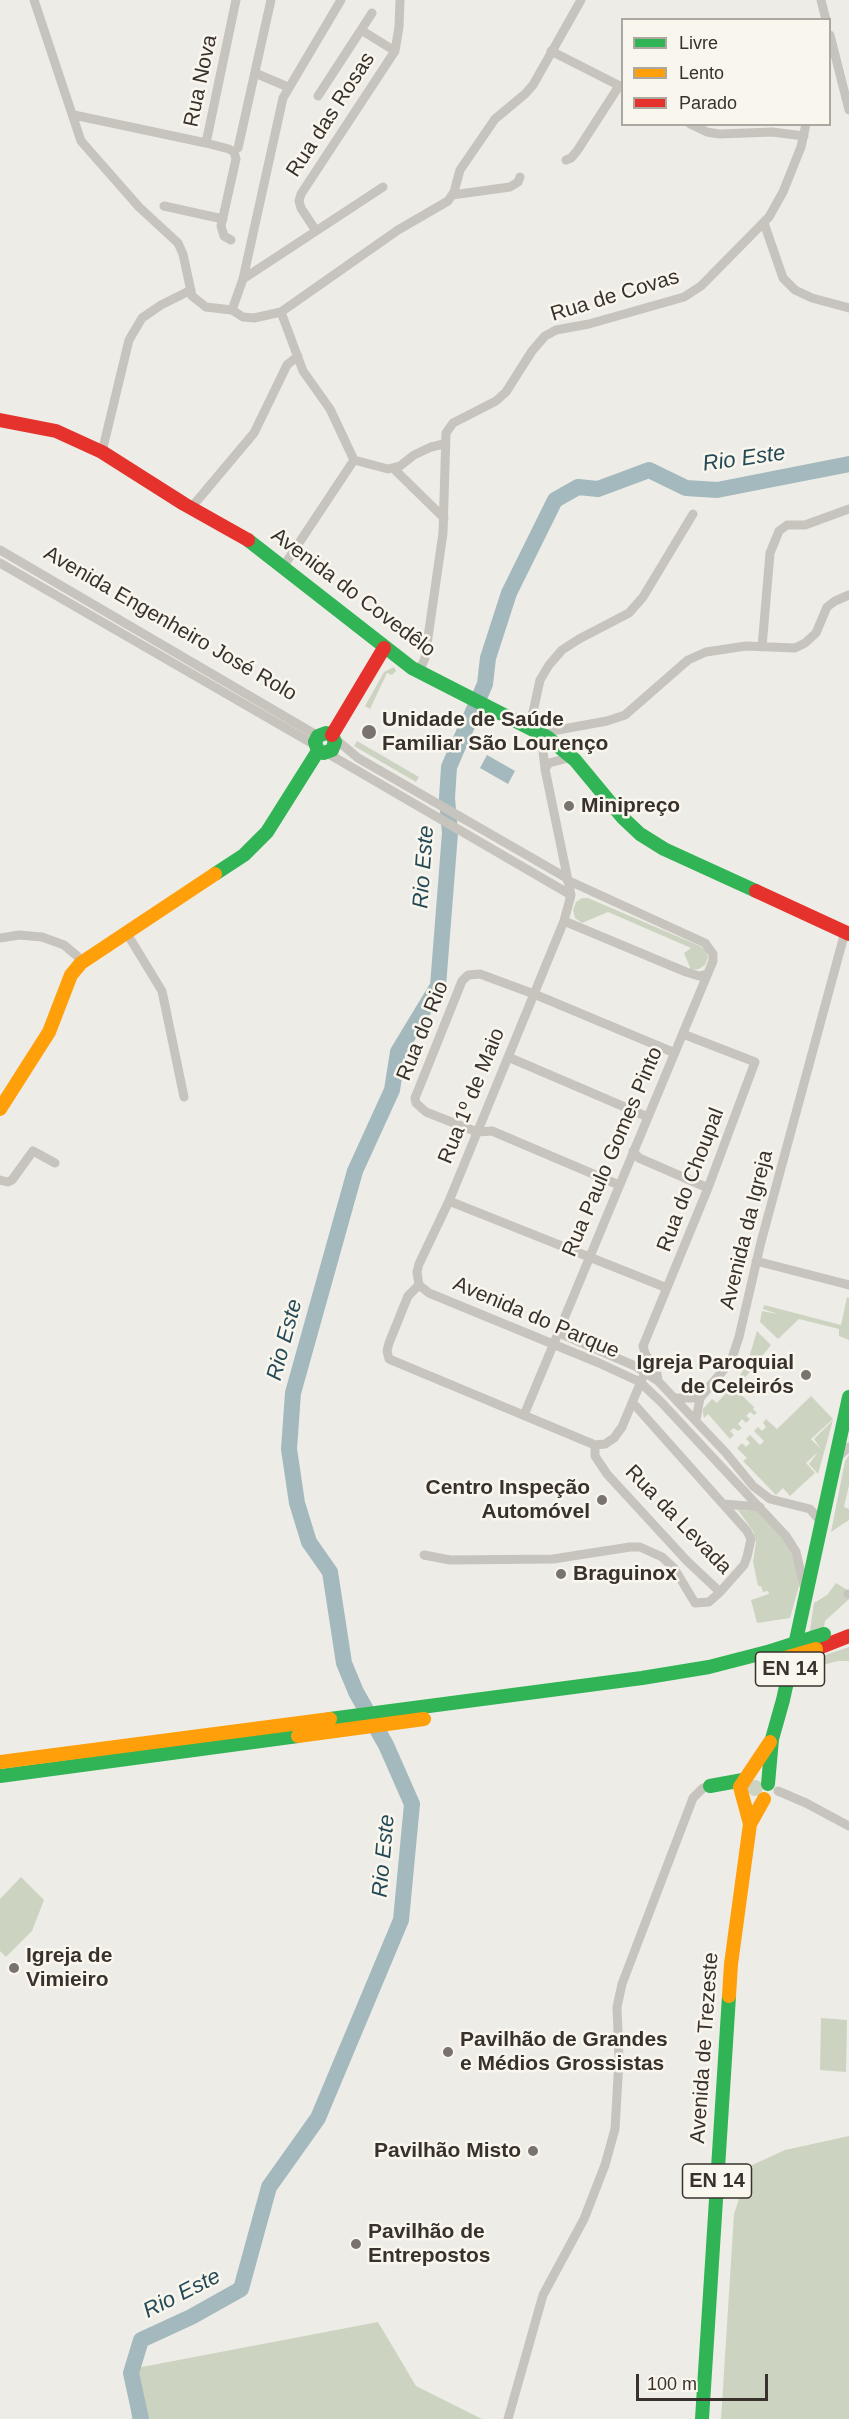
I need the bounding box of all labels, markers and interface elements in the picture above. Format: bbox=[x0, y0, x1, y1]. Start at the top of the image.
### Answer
legend bbox=[621, 18, 831, 126]
street label: Rua Nova bbox=[179, 33, 223, 129]
text: Livre bbox=[679, 33, 718, 53]
street label: Rua das Rosas bbox=[281, 48, 381, 182]
text: Lento bbox=[679, 63, 724, 83]
text: Parado bbox=[679, 93, 737, 113]
street label: Rua de Covas bbox=[548, 264, 682, 328]
water label: Rio Este bbox=[701, 440, 787, 478]
street label: Avenida do Covedêlo bbox=[266, 523, 440, 663]
street label: Avenida Engenheiro José Rolo bbox=[39, 541, 301, 707]
place label: Unidade de Saúde Familiar São Lourenço bbox=[382, 707, 608, 757]
marker: Unidade de Saúde Familiar São Lourenço bbox=[360, 723, 378, 741]
place label: Minipreço bbox=[581, 793, 680, 819]
marker: Minipreço bbox=[562, 799, 576, 813]
water label: Rio Este bbox=[408, 825, 440, 909]
street label: Rua do Rio bbox=[392, 978, 454, 1084]
street label: Rua 1º de Maio bbox=[433, 1024, 511, 1168]
street label: Rua Paulo Gomes Pinto bbox=[557, 1043, 669, 1261]
street label: Rua do Choupal bbox=[652, 1105, 730, 1255]
street label: Avenida da Igreja bbox=[715, 1148, 779, 1312]
street label: Avenida do Parque bbox=[449, 1272, 623, 1364]
water label: Rio Este bbox=[261, 1296, 309, 1384]
place label: Igreja Paroquial de Celeirós bbox=[636, 1350, 794, 1400]
marker: Igreja Paroquial de Celeirós bbox=[799, 1368, 813, 1382]
street label: Rua da Levada bbox=[619, 1460, 737, 1580]
place label: Centro Inspeção Automóvel bbox=[425, 1475, 590, 1525]
marker: Centro Inspeção Automóvel bbox=[595, 1493, 609, 1507]
place label: Braguinox bbox=[573, 1561, 677, 1587]
marker: Braguinox bbox=[554, 1567, 568, 1581]
road number: EN 14 bbox=[756, 1652, 824, 1686]
water label: Rio Este bbox=[367, 1813, 401, 1899]
place label: Igreja de Vimieiro bbox=[26, 1943, 112, 1993]
street label: Avenida de Trezeste bbox=[686, 1952, 724, 2144]
marker: Igreja de Vimieiro bbox=[7, 1961, 21, 1975]
place label: Pavilhão de Grandes e Médios Grossistas bbox=[460, 2027, 668, 2077]
marker: Pavilhão de Grandes e Médios Grossistas bbox=[441, 2045, 455, 2059]
place label: Pavilhão Misto bbox=[374, 2138, 521, 2164]
marker: Pavilhão Misto bbox=[526, 2144, 540, 2158]
road number: EN 14 bbox=[682, 2164, 752, 2198]
place label: Pavilhão de Entrepostos bbox=[368, 2219, 491, 2269]
marker: Pavilhão de Entrepostos bbox=[349, 2237, 363, 2251]
water label: Rio Este bbox=[139, 2263, 225, 2325]
scale bar bbox=[639, 2362, 771, 2400]
text: 100 m bbox=[647, 2374, 697, 2394]

